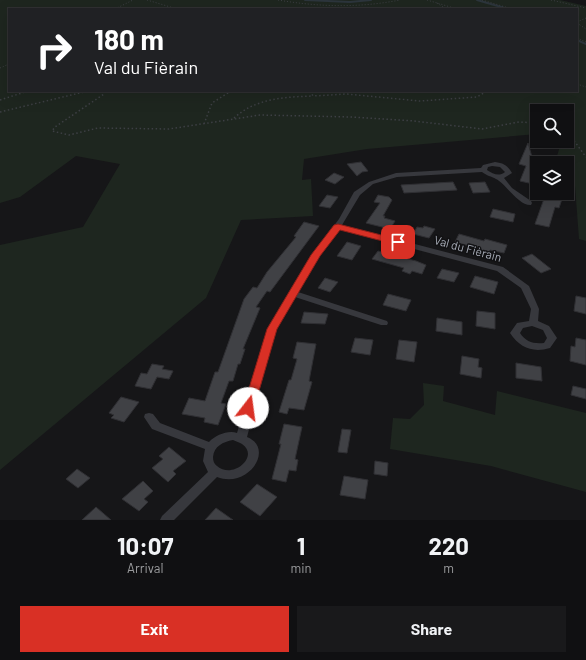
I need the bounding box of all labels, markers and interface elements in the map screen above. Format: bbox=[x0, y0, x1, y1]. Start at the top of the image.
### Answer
text: 180 m bbox=[94, 22, 164, 56]
icon: right bbox=[28, 24, 80, 76]
text: Val du Fièrain bbox=[94, 56, 198, 78]
map controls bbox=[530, 104, 574, 200]
button: search bbox=[530, 104, 574, 148]
button: layers bbox=[530, 156, 574, 200]
pin bbox=[381, 225, 415, 259]
icon: arrive bbox=[387, 231, 409, 253]
street label: Val du Fièrain bbox=[433, 232, 503, 264]
position arrow bbox=[227, 387, 269, 429]
text: 10:07 bbox=[117, 531, 173, 560]
text: 1 bbox=[297, 531, 305, 560]
text: 220 bbox=[428, 531, 469, 560]
text: Arrival bbox=[127, 560, 163, 576]
text: min bbox=[290, 560, 311, 576]
text: m bbox=[443, 560, 454, 576]
button: Exit bbox=[20, 606, 289, 652]
button: Share bbox=[297, 606, 566, 652]

